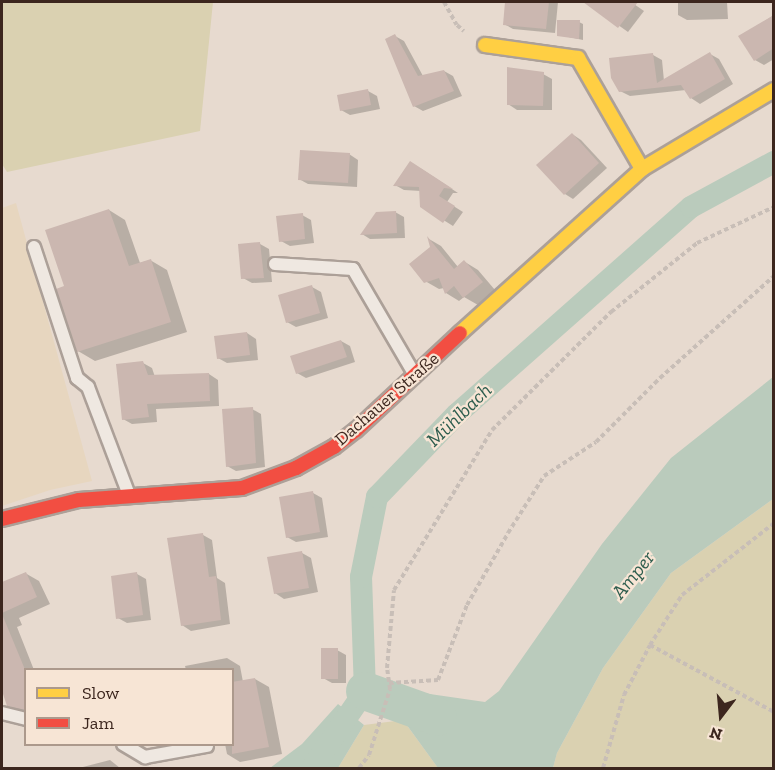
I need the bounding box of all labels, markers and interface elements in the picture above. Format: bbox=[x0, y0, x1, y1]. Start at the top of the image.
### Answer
street label: Dachauer Straße bbox=[330, 348, 444, 450]
water label: Mühlbach bbox=[421, 378, 497, 452]
water label: Amper bbox=[607, 546, 659, 604]
legend bbox=[24, 668, 234, 746]
text: Slow bbox=[82, 682, 119, 704]
north arrow bbox=[691, 686, 751, 746]
text: Jam bbox=[82, 712, 114, 734]
text: N bbox=[707, 723, 724, 745]

